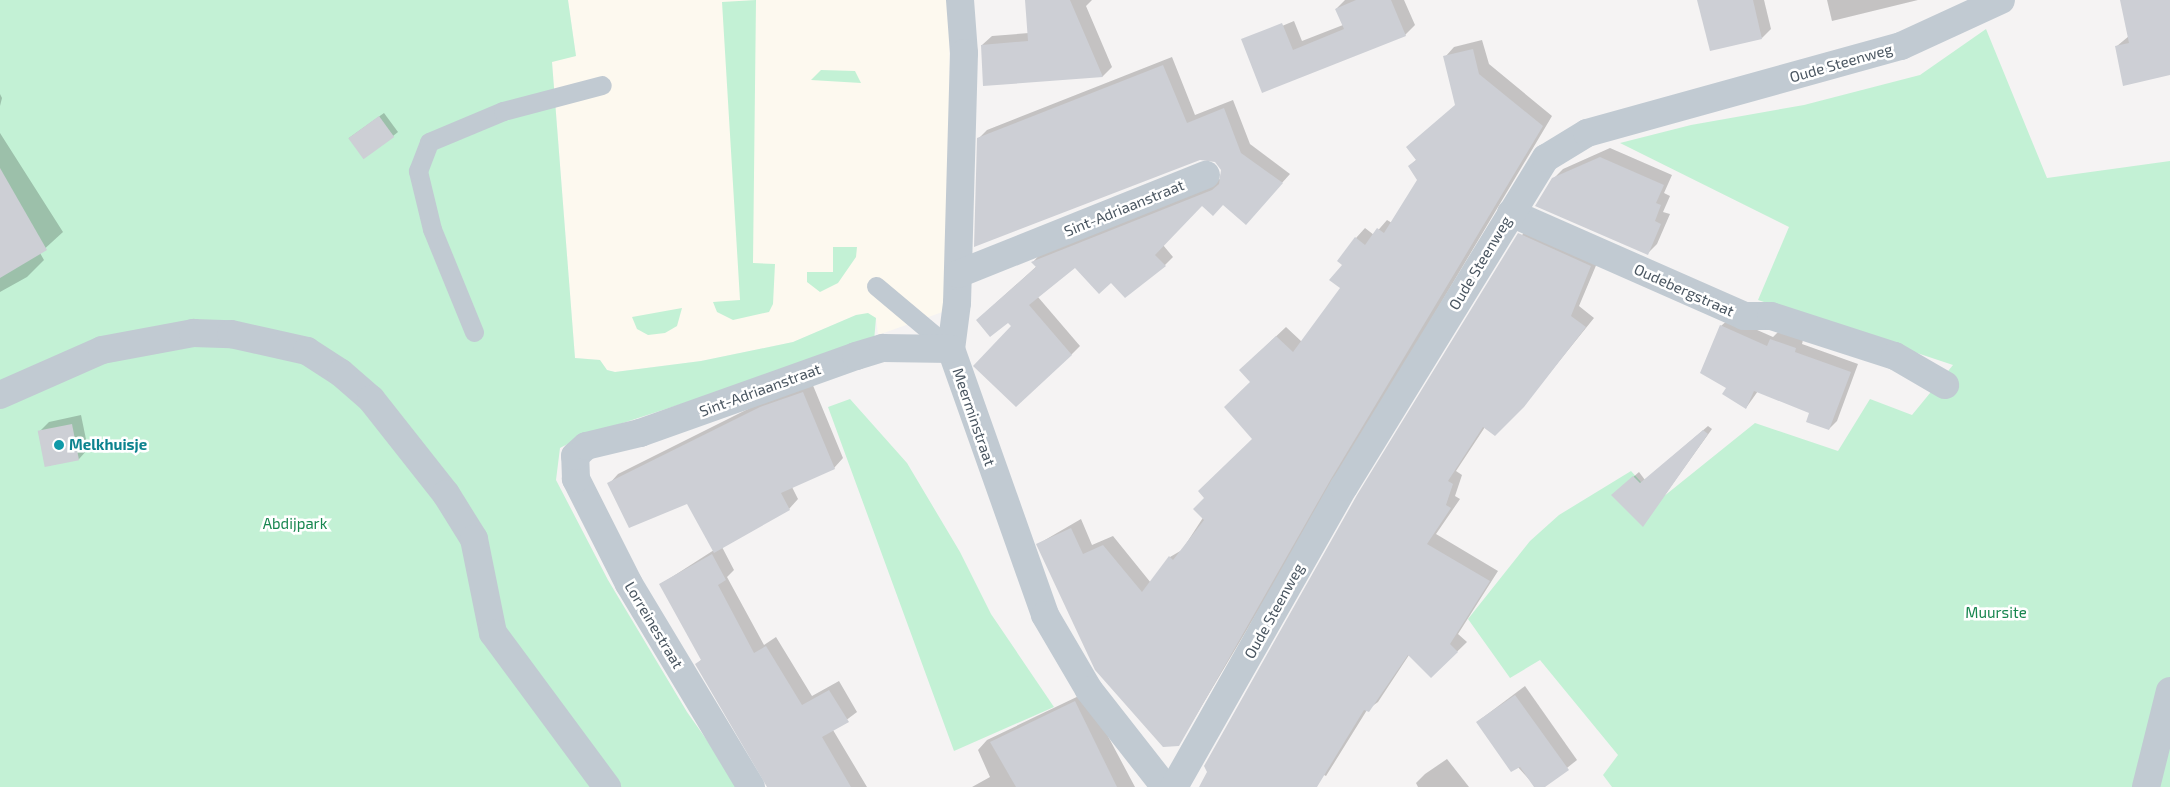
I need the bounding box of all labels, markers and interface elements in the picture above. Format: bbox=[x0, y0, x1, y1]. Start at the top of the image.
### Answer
street label: Oude Steenweg bbox=[1787, 40, 1895, 86]
street label: Sint-Adriaanstraat bbox=[1061, 176, 1187, 240]
street label: Oude Steenweg bbox=[1445, 213, 1515, 313]
street label: Oudebergstraat bbox=[1631, 260, 1737, 320]
street label: Sint-Adriaanstraat bbox=[697, 360, 823, 420]
street label: Meerminstraat bbox=[949, 366, 999, 468]
place label: Melkhuisje bbox=[69, 436, 147, 454]
marker: Melkhuisje bbox=[53, 439, 65, 451]
park label: Abdijpark bbox=[263, 515, 327, 533]
street label: Oude Steenweg bbox=[1240, 560, 1308, 662]
street label: Lorreinestraat bbox=[621, 578, 687, 672]
park label: Muursite bbox=[1965, 604, 2027, 622]

